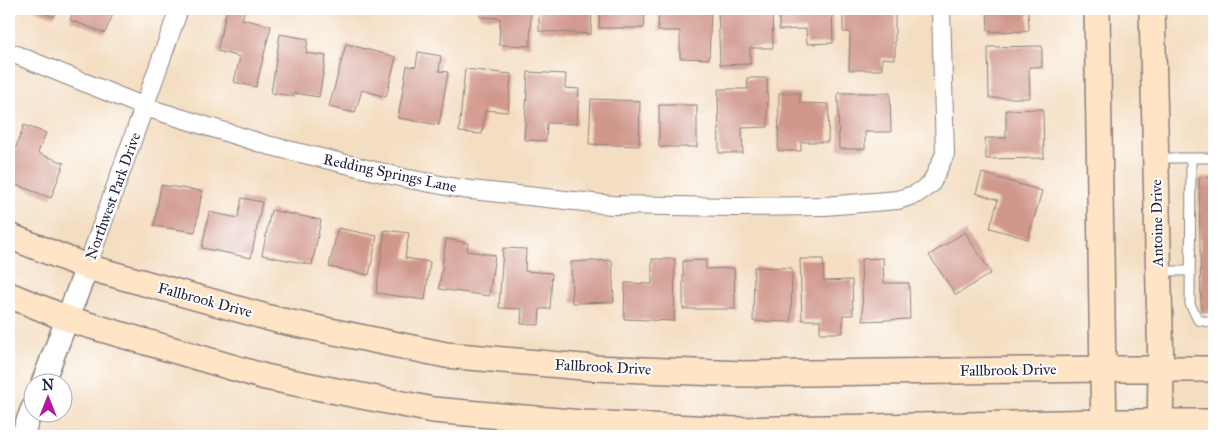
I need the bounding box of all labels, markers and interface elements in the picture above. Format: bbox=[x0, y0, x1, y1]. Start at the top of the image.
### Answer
street label: Northwest Park Drive bbox=[82, 130, 144, 262]
street label: Redding Springs Lane bbox=[322, 150, 458, 196]
street label: Antoine Drive bbox=[1147, 179, 1167, 268]
street label: Fallbrook Drive bbox=[156, 279, 254, 321]
street label: Fallbrook Drive bbox=[554, 355, 652, 379]
street label: Fallbrook Drive bbox=[959, 360, 1057, 380]
north arrow bbox=[22, 372, 72, 422]
text: N bbox=[42, 377, 54, 394]

